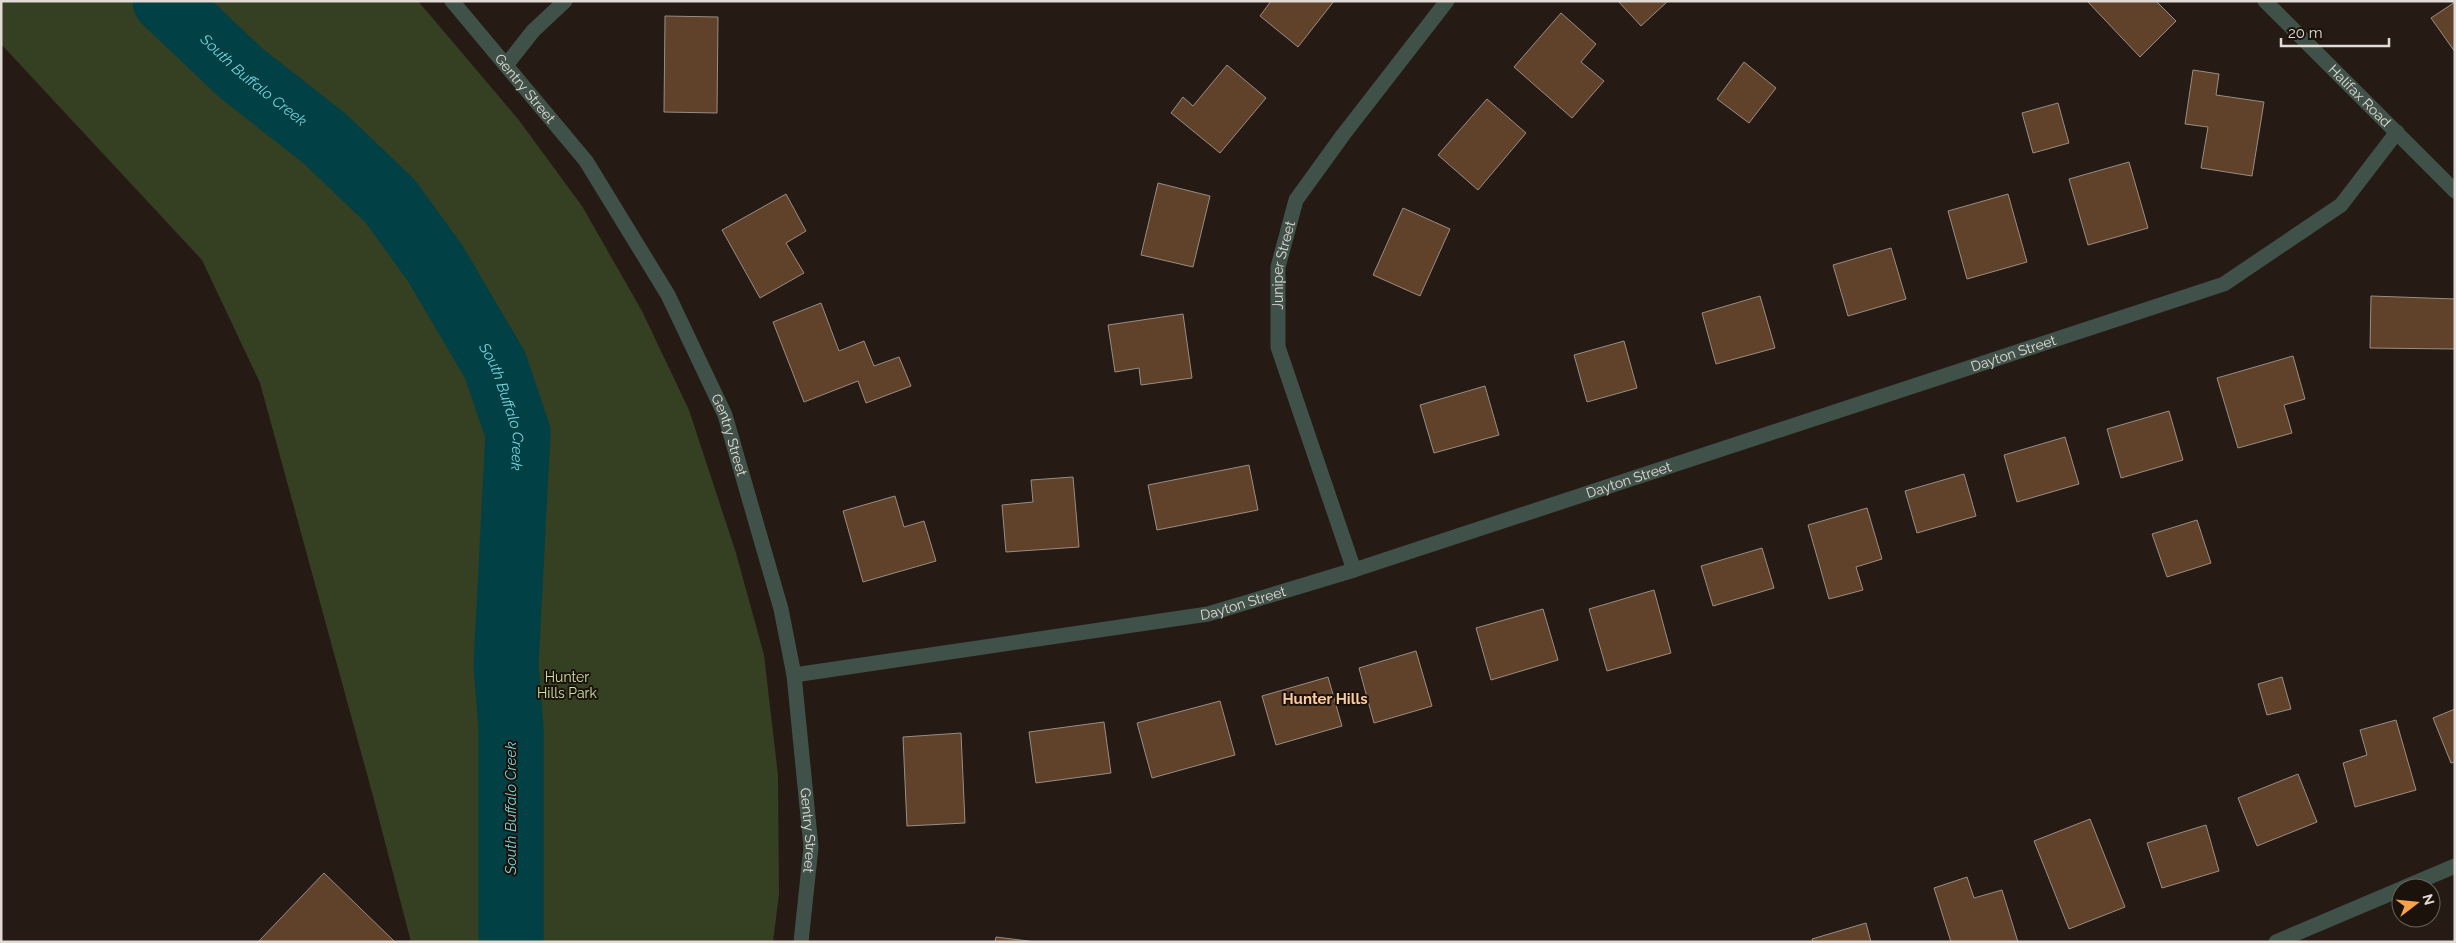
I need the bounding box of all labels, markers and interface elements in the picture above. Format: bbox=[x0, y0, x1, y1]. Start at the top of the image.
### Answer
scale bar bbox=[2281, 15, 2388, 47]
text: 20 m bbox=[2288, 24, 2323, 42]
water label: South Buffalo Creek bbox=[196, 30, 310, 130]
street label: Gentry Street bbox=[492, 50, 559, 127]
street label: Halifax Road bbox=[2325, 61, 2394, 130]
street label: Juniper Street bbox=[1270, 219, 1298, 310]
street label: Dayton Street bbox=[1969, 332, 2058, 375]
water label: South Buffalo Creek bbox=[475, 339, 527, 471]
street label: Gentry Street bbox=[708, 391, 750, 478]
street label: Dayton Street bbox=[1584, 458, 1673, 501]
street label: Dayton Street bbox=[1199, 583, 1288, 623]
park label: Hunter Hills Park bbox=[537, 669, 598, 701]
district label: Hunter Hills bbox=[1282, 690, 1368, 708]
water label: South Buffalo Creek bbox=[502, 741, 520, 876]
street label: Gentry Street bbox=[797, 787, 819, 874]
north arrow bbox=[2391, 878, 2441, 928]
text: N bbox=[2419, 892, 2438, 907]

